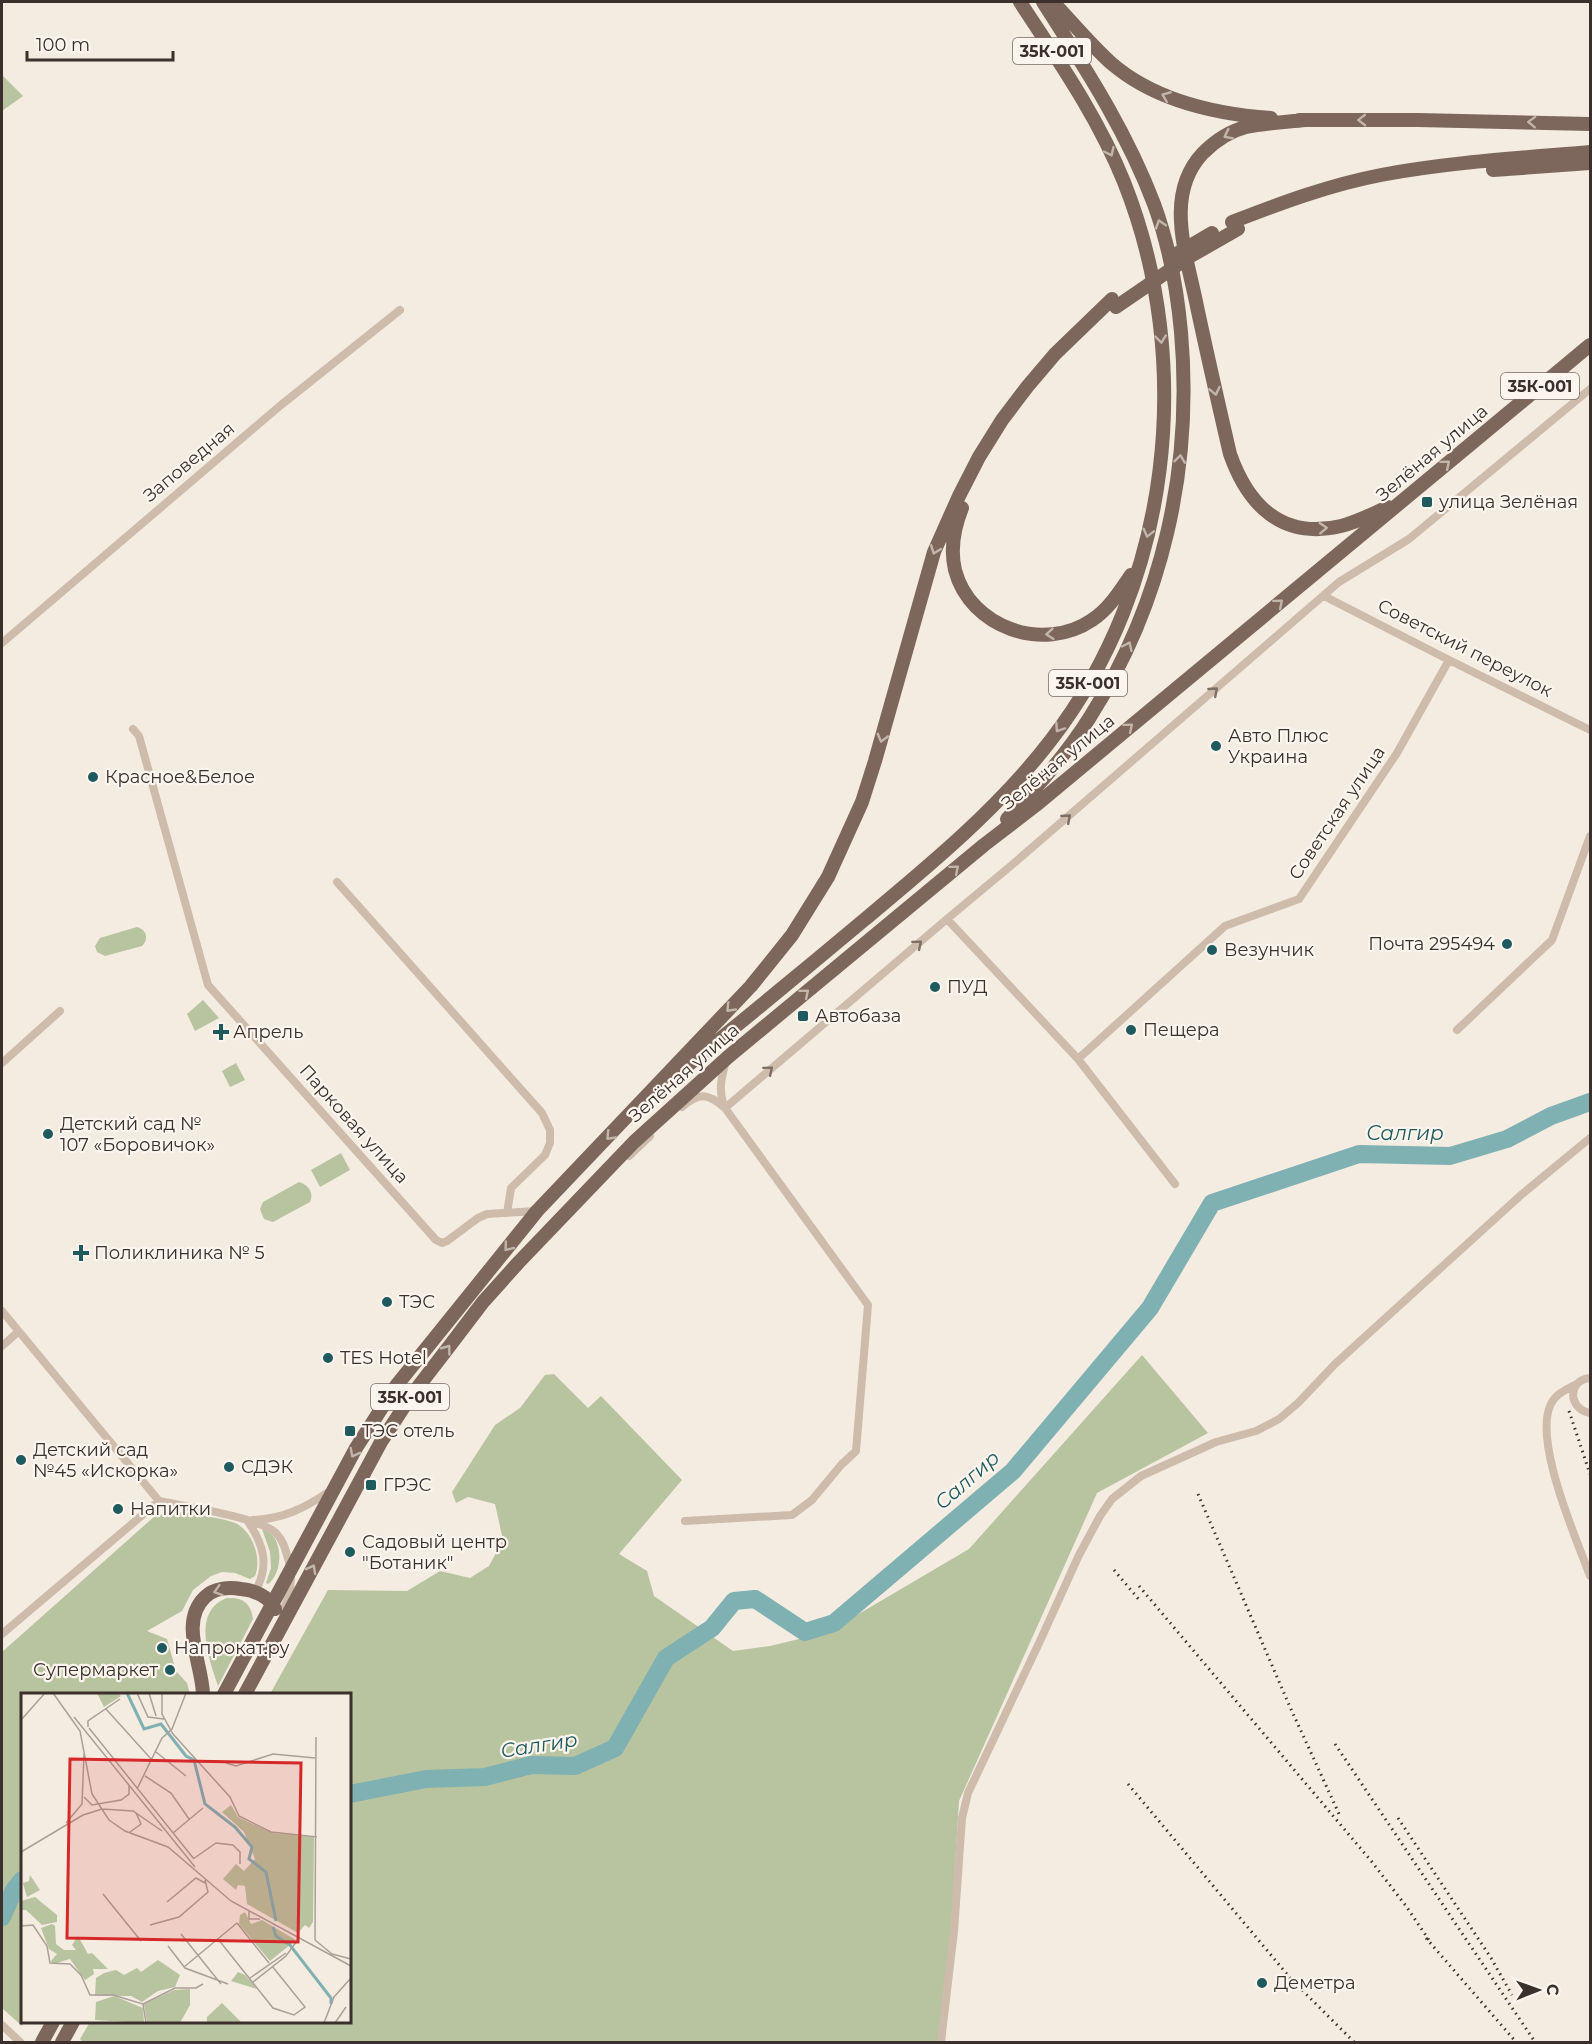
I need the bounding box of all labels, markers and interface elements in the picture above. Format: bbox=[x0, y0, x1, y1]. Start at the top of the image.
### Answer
scale bar bbox=[27, 24, 172, 62]
text: 100 m bbox=[36, 34, 90, 56]
road number: 35К-001 bbox=[1013, 38, 1091, 64]
one-way arrow bbox=[1161, 90, 1172, 103]
one-way arrow bbox=[1357, 114, 1366, 126]
one-way arrow bbox=[1528, 116, 1537, 129]
one-way arrow bbox=[1224, 128, 1234, 139]
one-way arrow bbox=[1102, 146, 1114, 157]
one-way arrow bbox=[1155, 219, 1168, 230]
one-way arrow bbox=[1154, 335, 1166, 344]
road number: 35К-001 bbox=[1501, 373, 1579, 399]
one-way arrow bbox=[1208, 386, 1221, 396]
street label: Зелёная улица bbox=[1372, 400, 1492, 506]
street label: Заповедная bbox=[139, 417, 239, 507]
one-way arrow bbox=[1174, 454, 1186, 463]
one-way arrow bbox=[1439, 460, 1450, 471]
place label: улица Зелёная bbox=[1438, 491, 1578, 513]
marker: улица Зелёная bbox=[1420, 495, 1434, 509]
one-way arrow bbox=[1319, 521, 1328, 534]
one-way arrow bbox=[1143, 528, 1156, 538]
one-way arrow bbox=[930, 544, 943, 555]
street label: Советский переулок bbox=[1374, 594, 1557, 702]
one-way arrow bbox=[1272, 599, 1283, 610]
one-way arrow bbox=[1046, 627, 1055, 640]
one-way arrow bbox=[1121, 641, 1133, 652]
road number: 35К-001 bbox=[1049, 670, 1127, 696]
one-way arrow bbox=[1207, 687, 1218, 698]
street label: Зелёная улица bbox=[997, 710, 1119, 814]
one-way arrow bbox=[1056, 722, 1067, 733]
one-way arrow bbox=[1122, 724, 1133, 735]
place label: Авто Плюс Украина bbox=[1228, 725, 1329, 768]
one-way arrow bbox=[877, 732, 889, 742]
marker: Авто Плюс Украина bbox=[1209, 739, 1223, 753]
street label: Советская улица bbox=[1284, 742, 1390, 884]
place label: Красное&Белое bbox=[105, 766, 255, 788]
marker: Красное&Белое bbox=[86, 770, 100, 784]
one-way arrow bbox=[1060, 814, 1071, 825]
one-way arrow bbox=[948, 865, 959, 876]
place label: Почта 295494 bbox=[1368, 933, 1495, 955]
marker: Почта 295494 bbox=[1500, 937, 1514, 951]
place label: Везунчик bbox=[1224, 939, 1315, 961]
one-way arrow bbox=[911, 940, 922, 951]
marker: Везунчик bbox=[1205, 943, 1219, 957]
place label: ПУД bbox=[947, 976, 988, 998]
marker: ПУД bbox=[928, 980, 942, 994]
one-way arrow bbox=[798, 990, 809, 1001]
one-way arrow bbox=[726, 1001, 737, 1011]
place label: Автобаза bbox=[815, 1005, 901, 1027]
marker: Автобаза bbox=[796, 1009, 810, 1023]
street label: Зелёная улица bbox=[624, 1019, 744, 1127]
place label: Пещера bbox=[1143, 1019, 1220, 1041]
place label: Апрель bbox=[233, 1021, 303, 1043]
marker: Пещера bbox=[1124, 1023, 1138, 1037]
marker: Апрель bbox=[214, 1025, 228, 1039]
street label: Парковая улица bbox=[295, 1060, 413, 1188]
one-way arrow bbox=[762, 1066, 773, 1077]
place label: Детский сад № 107 «Боровичок» bbox=[60, 1113, 215, 1156]
water label: Салгир bbox=[1366, 1121, 1444, 1145]
marker: Детский сад № 107 «Боровичок» bbox=[41, 1127, 55, 1141]
one-way arrow bbox=[606, 1129, 617, 1139]
one-way arrow bbox=[504, 1240, 515, 1251]
place label: Поликлиника № 5 bbox=[94, 1242, 265, 1264]
marker: Поликлиника № 5 bbox=[72, 1244, 90, 1262]
place label: ТЭС bbox=[399, 1291, 435, 1313]
marker: ТЭС bbox=[380, 1295, 394, 1309]
one-way arrow bbox=[439, 1345, 450, 1356]
place label: TES Hotel bbox=[340, 1347, 427, 1369]
marker: TES Hotel bbox=[321, 1351, 335, 1365]
road number: 35К-001 bbox=[371, 1384, 449, 1410]
place label: ТЭС отель bbox=[362, 1420, 455, 1442]
marker: ТЭС отель bbox=[343, 1424, 357, 1438]
place label: Детский сад №45 «Искорка» bbox=[33, 1439, 178, 1482]
water label: Салгир bbox=[930, 1445, 1004, 1515]
one-way arrow bbox=[349, 1447, 361, 1458]
marker: Детский сад №45 «Искорка» bbox=[14, 1453, 28, 1467]
place label: СДЭК bbox=[241, 1456, 294, 1478]
marker: СДЭК bbox=[222, 1460, 236, 1474]
place label: ГРЭС bbox=[383, 1474, 431, 1496]
marker: ГРЭС bbox=[364, 1478, 378, 1492]
place label: Напитки bbox=[130, 1498, 211, 1520]
marker: Напитки bbox=[111, 1502, 125, 1516]
place label: Садовый центр "Ботаник" bbox=[362, 1531, 507, 1574]
marker: Садовый центр "Ботаник" bbox=[343, 1545, 357, 1559]
one-way arrow bbox=[305, 1564, 316, 1575]
one-way arrow bbox=[213, 1584, 224, 1596]
place label: Напрокат.ру bbox=[174, 1637, 290, 1659]
marker: Напрокат.ру bbox=[155, 1641, 169, 1655]
place label: Супермаркет bbox=[33, 1659, 158, 1681]
marker: Супермаркет bbox=[163, 1663, 177, 1677]
inset map bbox=[21, 1693, 351, 2023]
water label: Салгир bbox=[499, 1727, 579, 1763]
north arrow bbox=[1508, 1960, 1568, 2020]
place label: Деметра bbox=[1274, 1972, 1355, 1994]
marker: Деметра bbox=[1255, 1976, 1269, 1990]
text: С bbox=[1543, 1984, 1562, 1996]

